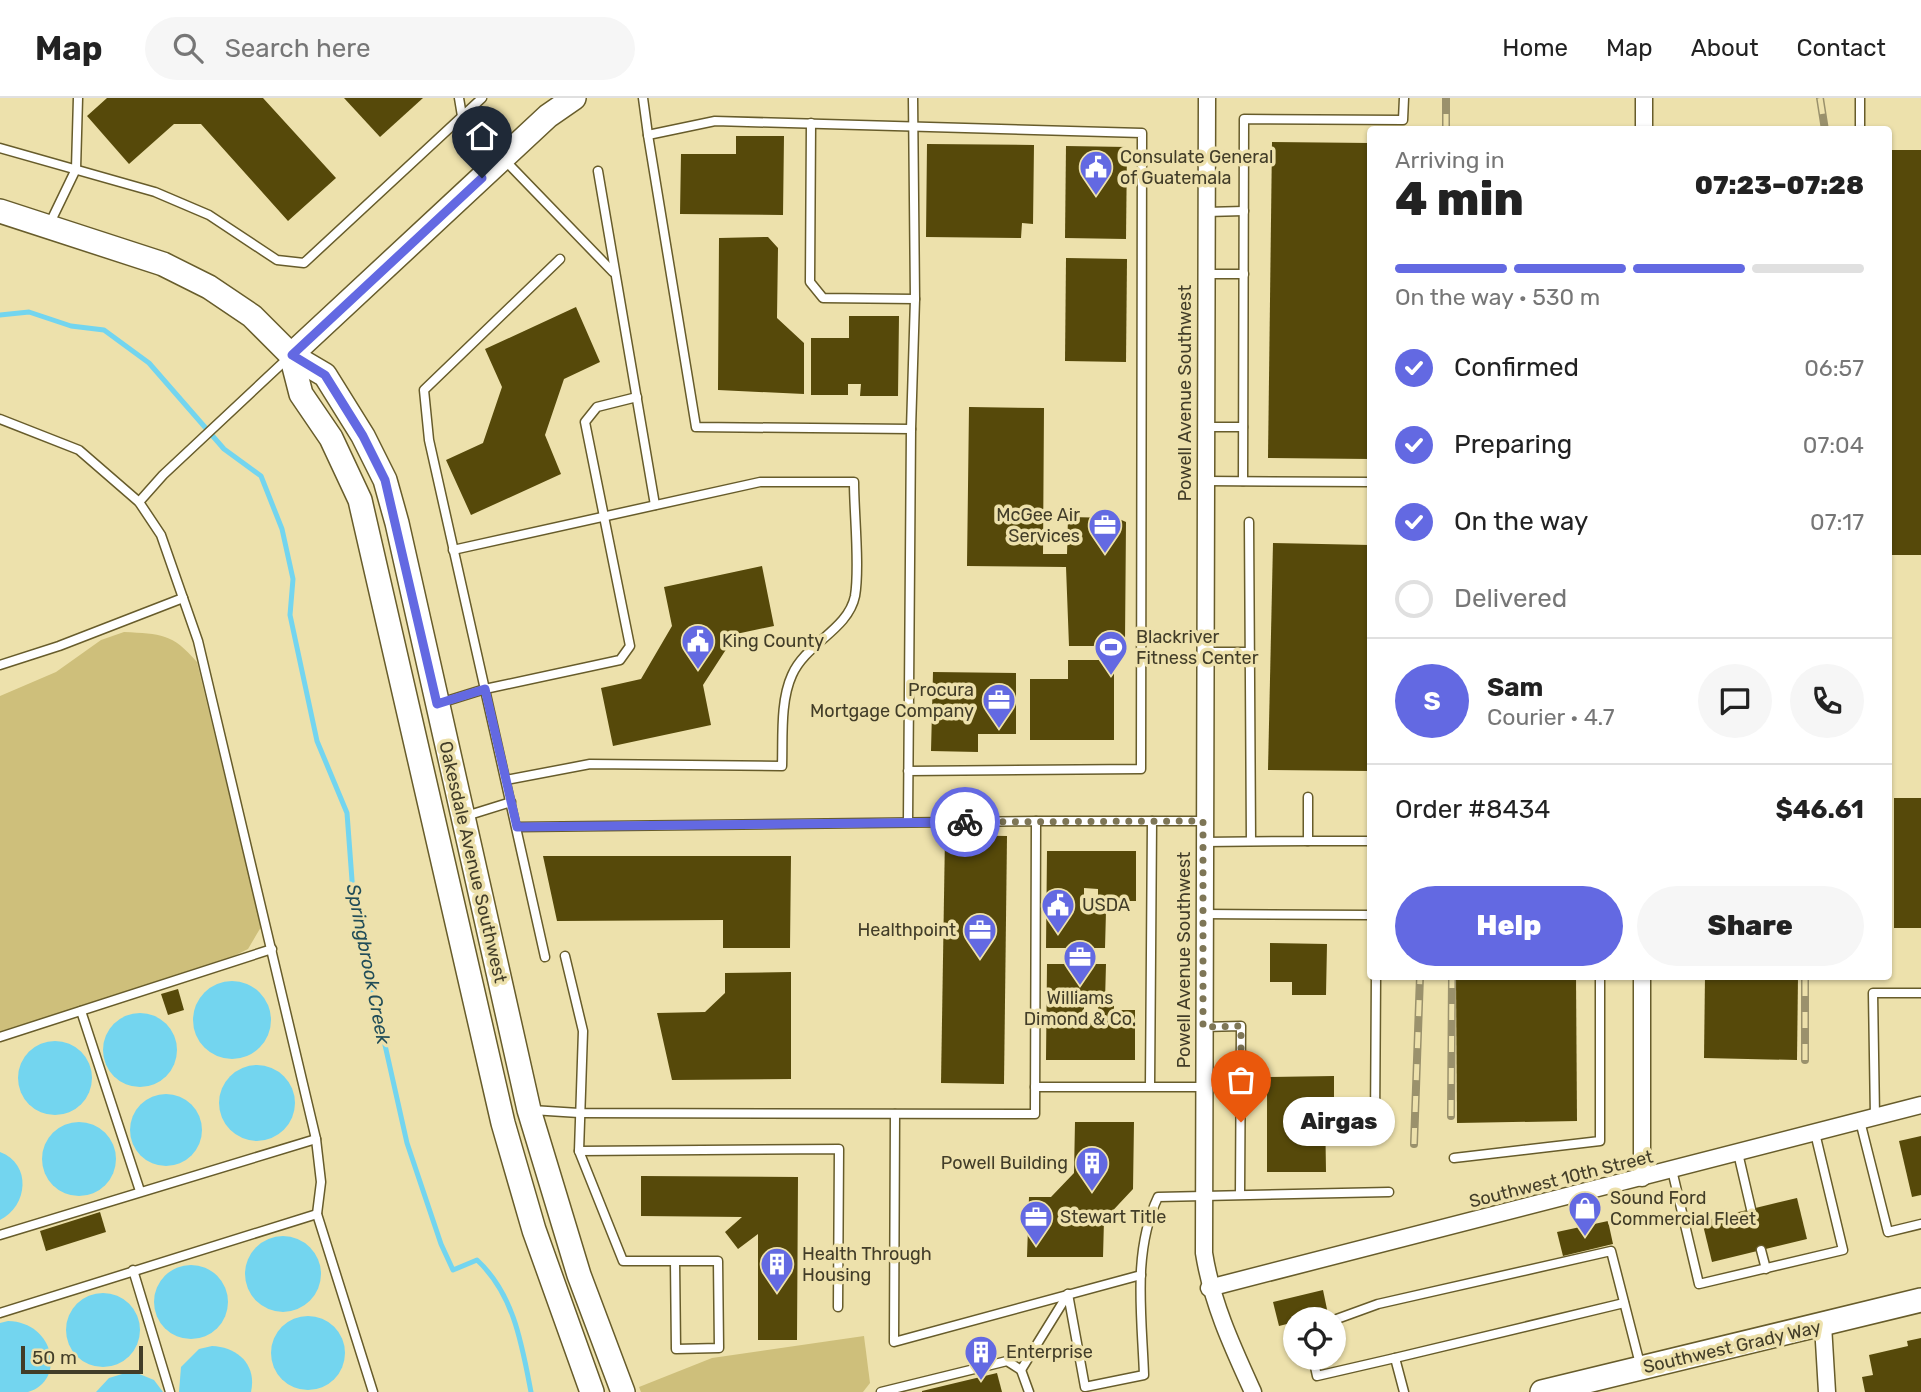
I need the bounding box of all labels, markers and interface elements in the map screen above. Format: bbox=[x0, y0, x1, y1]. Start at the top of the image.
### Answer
search box bbox=[145, 17, 635, 80]
text: Map bbox=[35, 29, 103, 68]
icon: search bbox=[169, 29, 207, 67]
text: Search here bbox=[225, 33, 370, 64]
text: Home bbox=[1502, 34, 1568, 62]
text: Map bbox=[1606, 34, 1653, 62]
text: About bbox=[1691, 34, 1759, 62]
text: Contact bbox=[1797, 34, 1886, 62]
pin bbox=[452, 106, 512, 178]
icon: home bbox=[463, 117, 501, 155]
place label: Consulate General of Guatemala bbox=[1120, 146, 1273, 189]
text: Arriving in bbox=[1395, 146, 1505, 174]
public building icon: Consulate General of Guatemala bbox=[1077, 148, 1115, 197]
text: 07:23–07:28 bbox=[1695, 170, 1864, 201]
text: 4 min bbox=[1395, 172, 1524, 227]
text: On the way · 530 m bbox=[1395, 283, 1600, 311]
street label: Powell Avenue Southwest bbox=[1174, 285, 1196, 501]
icon: check bbox=[1395, 349, 1433, 387]
text: Confirmed bbox=[1454, 352, 1579, 383]
text: 06:57 bbox=[1804, 354, 1864, 382]
icon: check bbox=[1395, 426, 1433, 464]
text: Preparing bbox=[1454, 429, 1572, 460]
text: 07:04 bbox=[1803, 431, 1864, 459]
icon: check bbox=[1395, 503, 1433, 541]
place label: McGee Air Services bbox=[996, 504, 1080, 547]
office icon: McGee Air Services bbox=[1086, 506, 1124, 555]
text: On the way bbox=[1454, 506, 1588, 537]
text: 07:17 bbox=[1810, 508, 1864, 536]
text: Delivered bbox=[1454, 583, 1567, 614]
public building icon: King County bbox=[679, 622, 717, 671]
place label: Blackriver Fitness Center bbox=[1136, 626, 1259, 669]
sports icon: Blackriver Fitness Center bbox=[1092, 628, 1130, 677]
place label: King County bbox=[722, 630, 824, 652]
button: chat bbox=[1698, 664, 1772, 738]
button: phone bbox=[1790, 664, 1864, 738]
text: Sam bbox=[1487, 672, 1543, 703]
place label: Procura Mortgage Company bbox=[810, 679, 974, 722]
office icon: Procura Mortgage Company bbox=[980, 681, 1018, 730]
text: S bbox=[1423, 686, 1441, 717]
text: Courier · 4.7 bbox=[1487, 703, 1614, 731]
street label: Oakesdale Avenue Southwest bbox=[434, 739, 512, 985]
courier bbox=[930, 787, 1000, 857]
text: Order #8434 bbox=[1395, 794, 1550, 825]
text: $46.61 bbox=[1775, 794, 1864, 825]
icon: bike bbox=[946, 803, 984, 841]
street label: Powell Avenue Southwest bbox=[1173, 852, 1195, 1068]
water label: Springbrook Creek bbox=[342, 882, 395, 1046]
public building icon: USDA bbox=[1039, 886, 1077, 935]
button: Help bbox=[1395, 886, 1623, 966]
button: Share bbox=[1637, 886, 1864, 966]
place label: USDA bbox=[1082, 894, 1130, 916]
office icon: Healthpoint bbox=[961, 911, 999, 960]
place label: Healthpoint bbox=[858, 919, 956, 941]
office icon: Williams Dimond & Co. bbox=[1061, 938, 1099, 987]
place label: Williams Dimond & Co. bbox=[1024, 987, 1136, 1030]
pin bbox=[1211, 1050, 1271, 1122]
icon: bag bbox=[1222, 1061, 1260, 1099]
callout: Airgas bbox=[1283, 1098, 1395, 1146]
text: Airgas bbox=[1300, 1107, 1378, 1135]
building icon: Powell Building bbox=[1073, 1144, 1111, 1193]
street label: Southwest 10th Street bbox=[1467, 1146, 1655, 1212]
place label: Powell Building bbox=[941, 1152, 1068, 1174]
place label: Sound Ford Commercial Fleet bbox=[1610, 1187, 1756, 1230]
shop icon: Sound Ford Commercial Fleet bbox=[1566, 1189, 1604, 1238]
office icon: Stewart Title bbox=[1017, 1198, 1055, 1247]
place label: Stewart Title bbox=[1060, 1206, 1166, 1228]
place label: Health Through Housing bbox=[802, 1243, 932, 1286]
building icon: Health Through Housing bbox=[758, 1245, 796, 1294]
map controls bbox=[1283, 1307, 1346, 1370]
button: locate bbox=[1283, 1307, 1346, 1370]
street label: Southwest Grady Way bbox=[1641, 1316, 1823, 1378]
building icon: Enterprise bbox=[962, 1333, 1000, 1382]
place label: Enterprise bbox=[1006, 1341, 1093, 1363]
scale bar bbox=[21, 1343, 144, 1375]
text: 50 m bbox=[32, 1346, 77, 1369]

